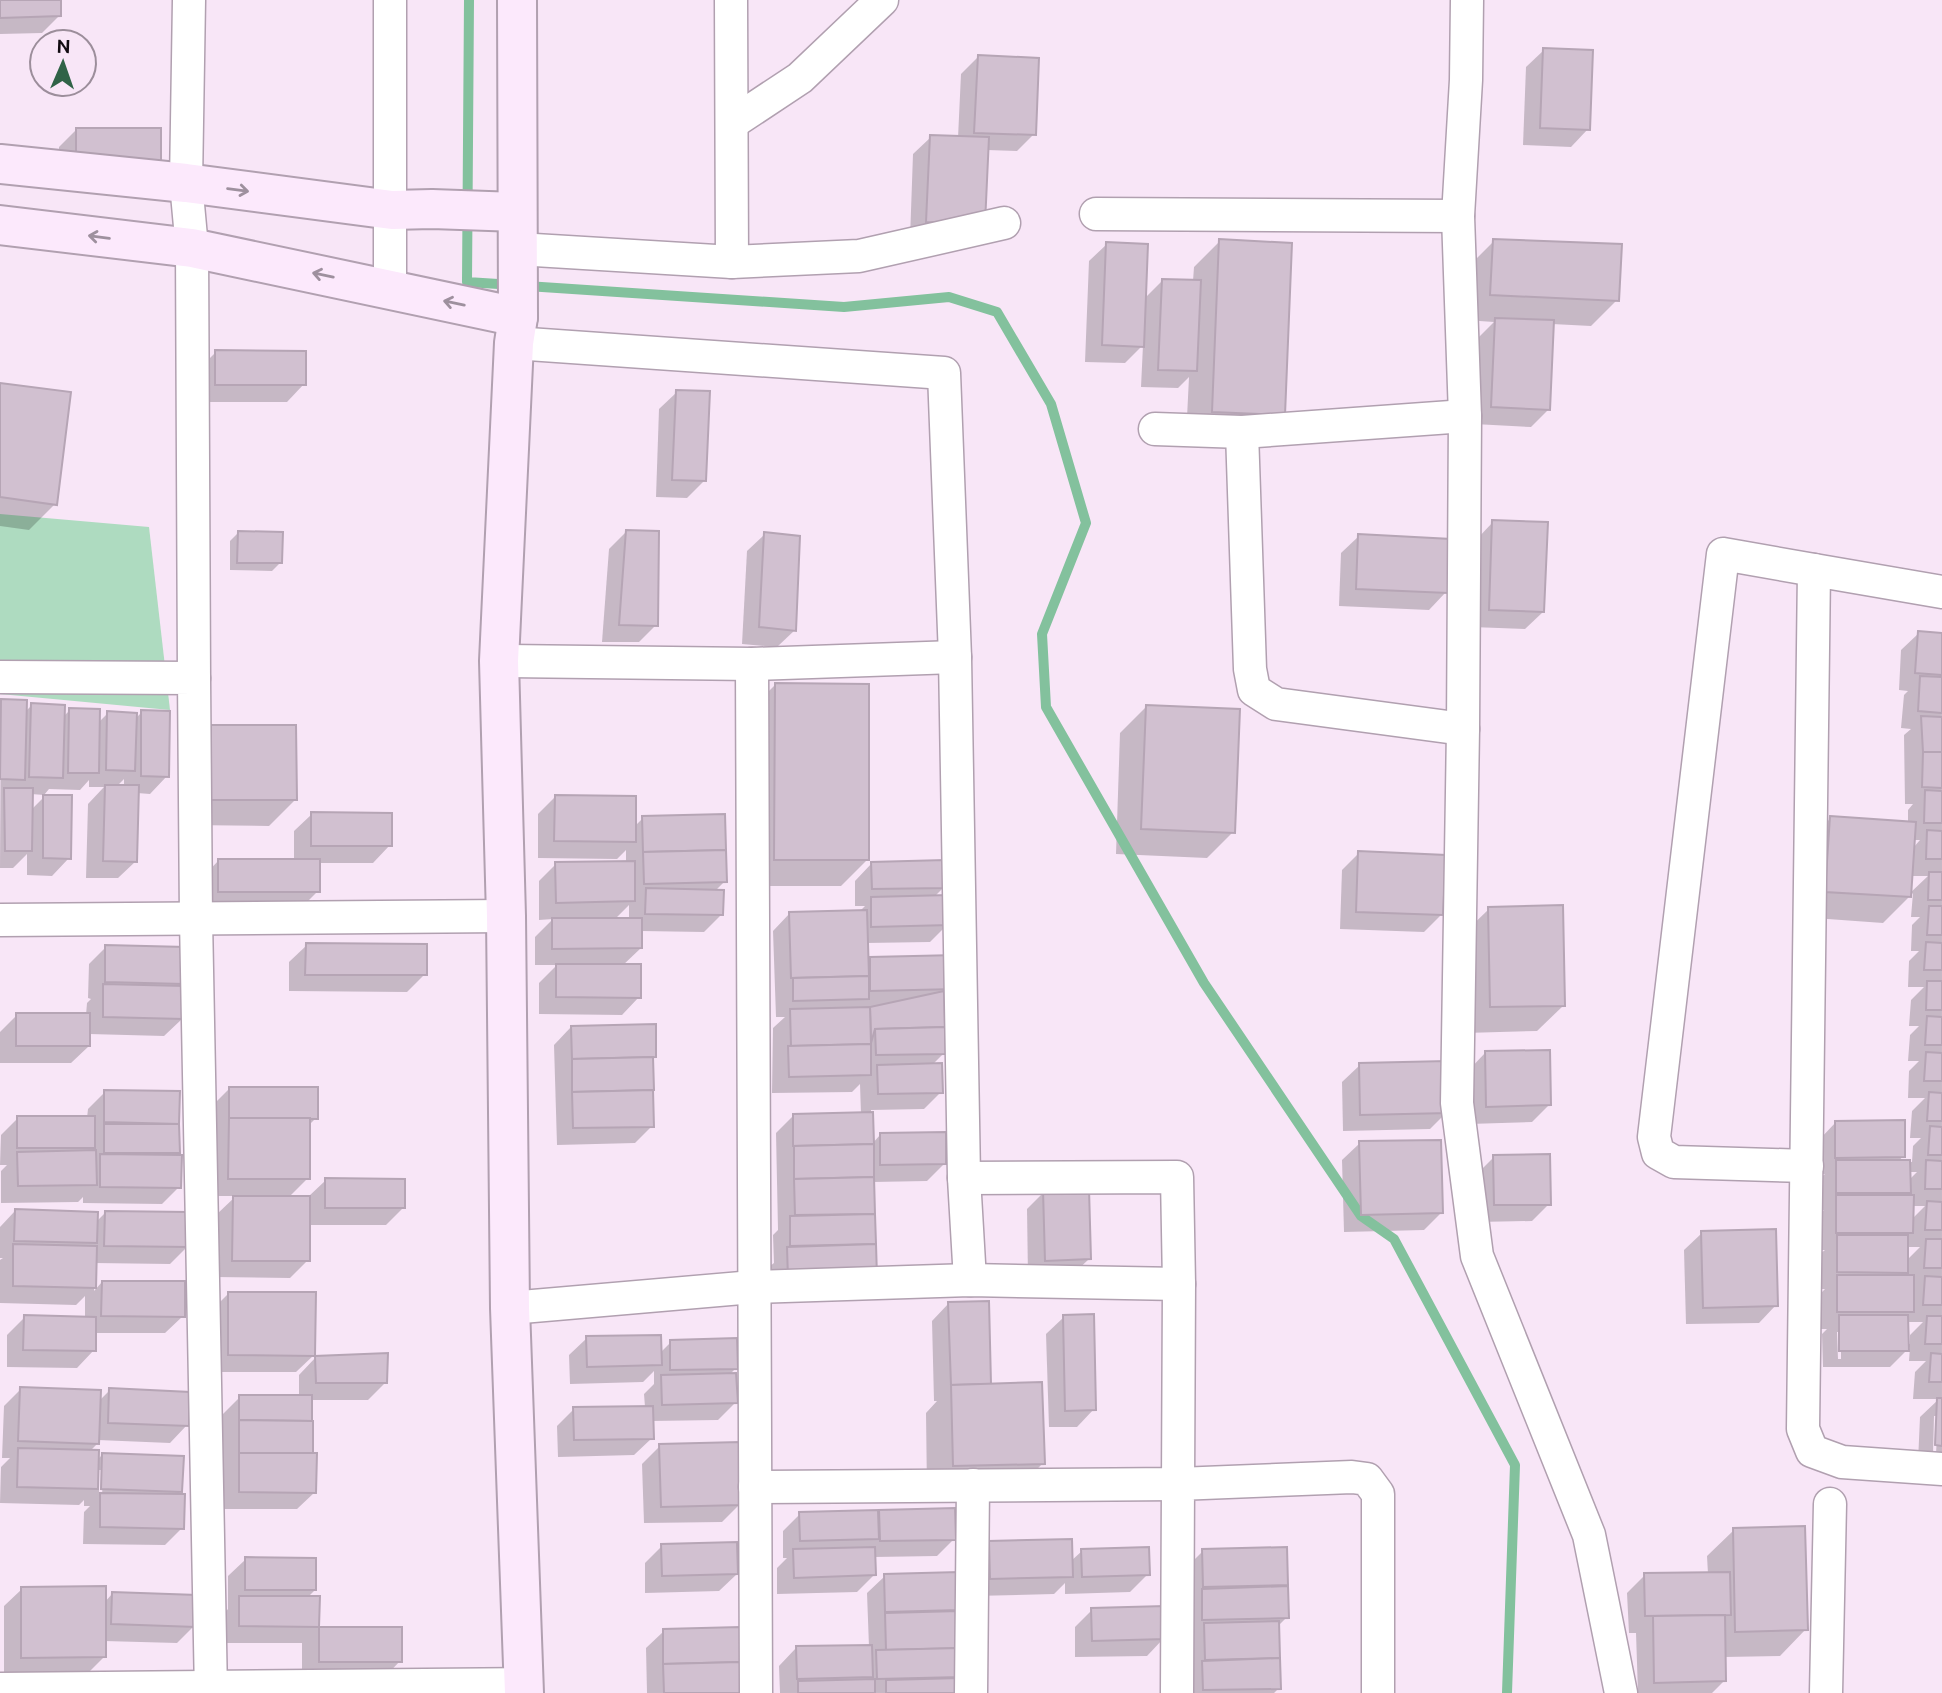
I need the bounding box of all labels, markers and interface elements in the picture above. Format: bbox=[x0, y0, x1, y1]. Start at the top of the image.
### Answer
north arrow bbox=[28, 28, 98, 98]
text: N bbox=[56, 35, 71, 57]
one-way arrow bbox=[226, 183, 249, 196]
one-way arrow bbox=[89, 230, 111, 243]
one-way arrow bbox=[312, 268, 335, 282]
one-way arrow bbox=[443, 296, 466, 310]

